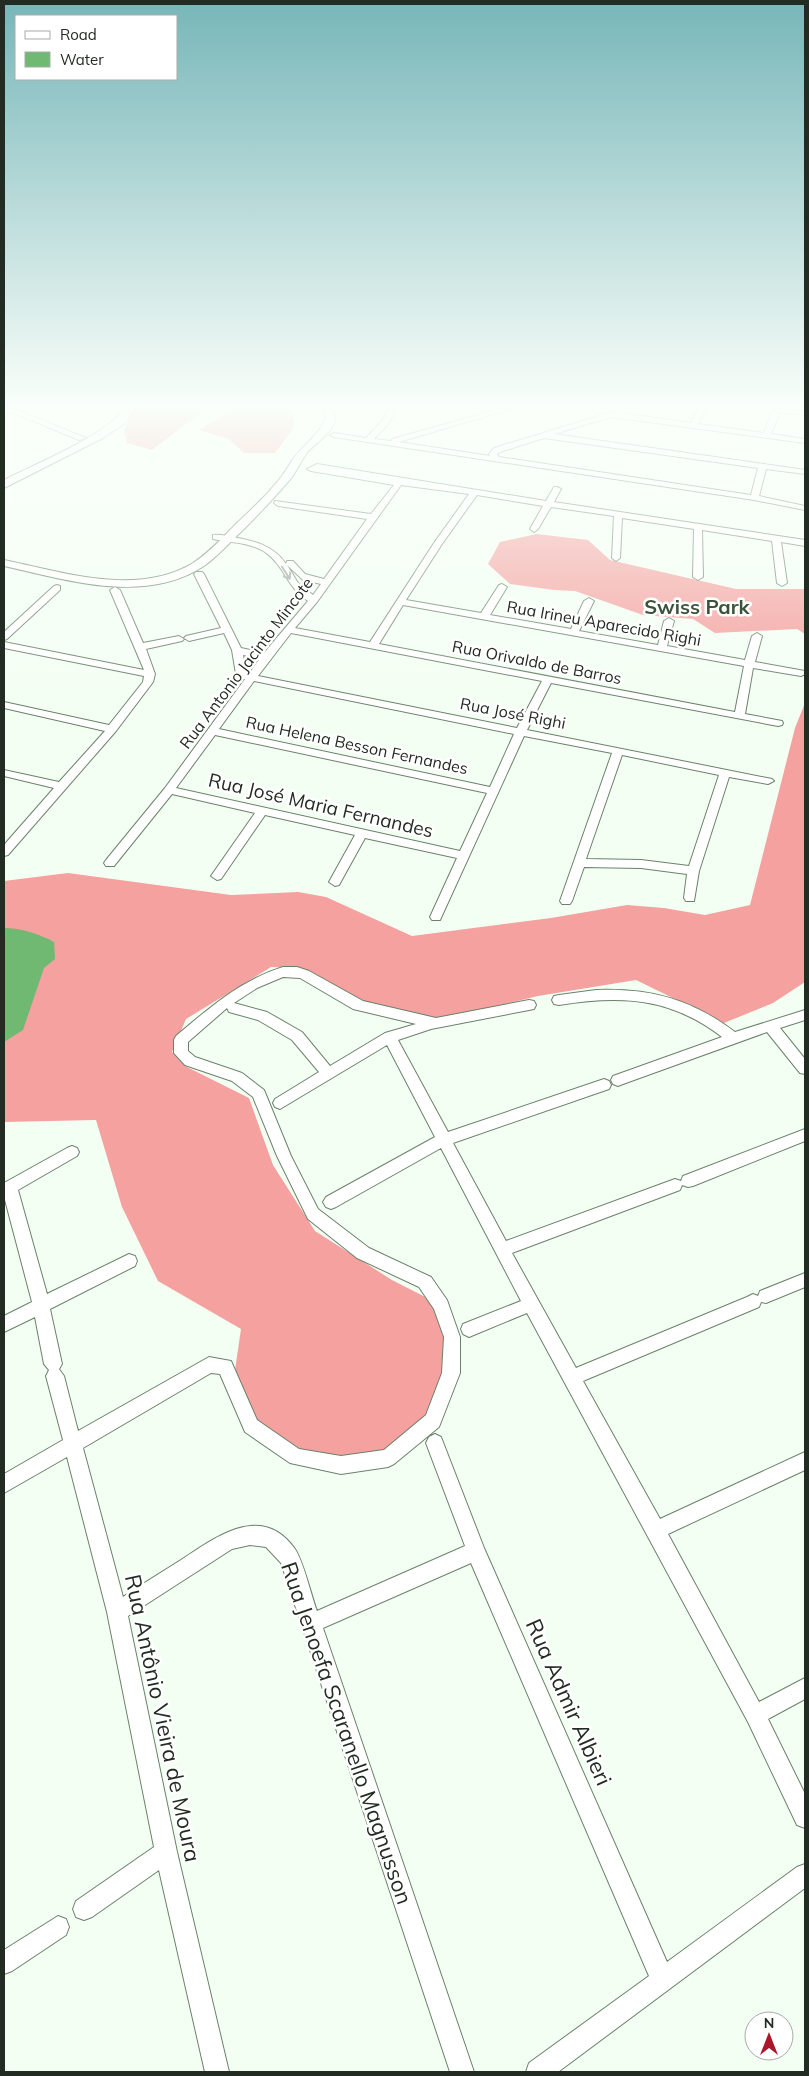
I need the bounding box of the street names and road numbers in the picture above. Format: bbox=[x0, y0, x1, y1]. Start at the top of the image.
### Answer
street label: Rua Antonio Jacinto Mincote bbox=[175, 573, 317, 753]
street label: Rua Irineu Aparecido Righi bbox=[505, 596, 703, 650]
street label: Rua Orivaldo de Barros bbox=[451, 636, 624, 688]
street label: Rua José Righi bbox=[459, 693, 567, 733]
street label: Rua Helena Besson Fernandes bbox=[244, 712, 470, 778]
street label: Rua José Maria Fernandes bbox=[206, 767, 436, 843]
street label: Rua Jenoefa Scaranello Magnusson bbox=[275, 1558, 419, 1908]
street label: Rua Antônio Vieira de Moura bbox=[119, 1572, 207, 1864]
street label: Rua Admir Albieri bbox=[520, 1614, 618, 1790]

